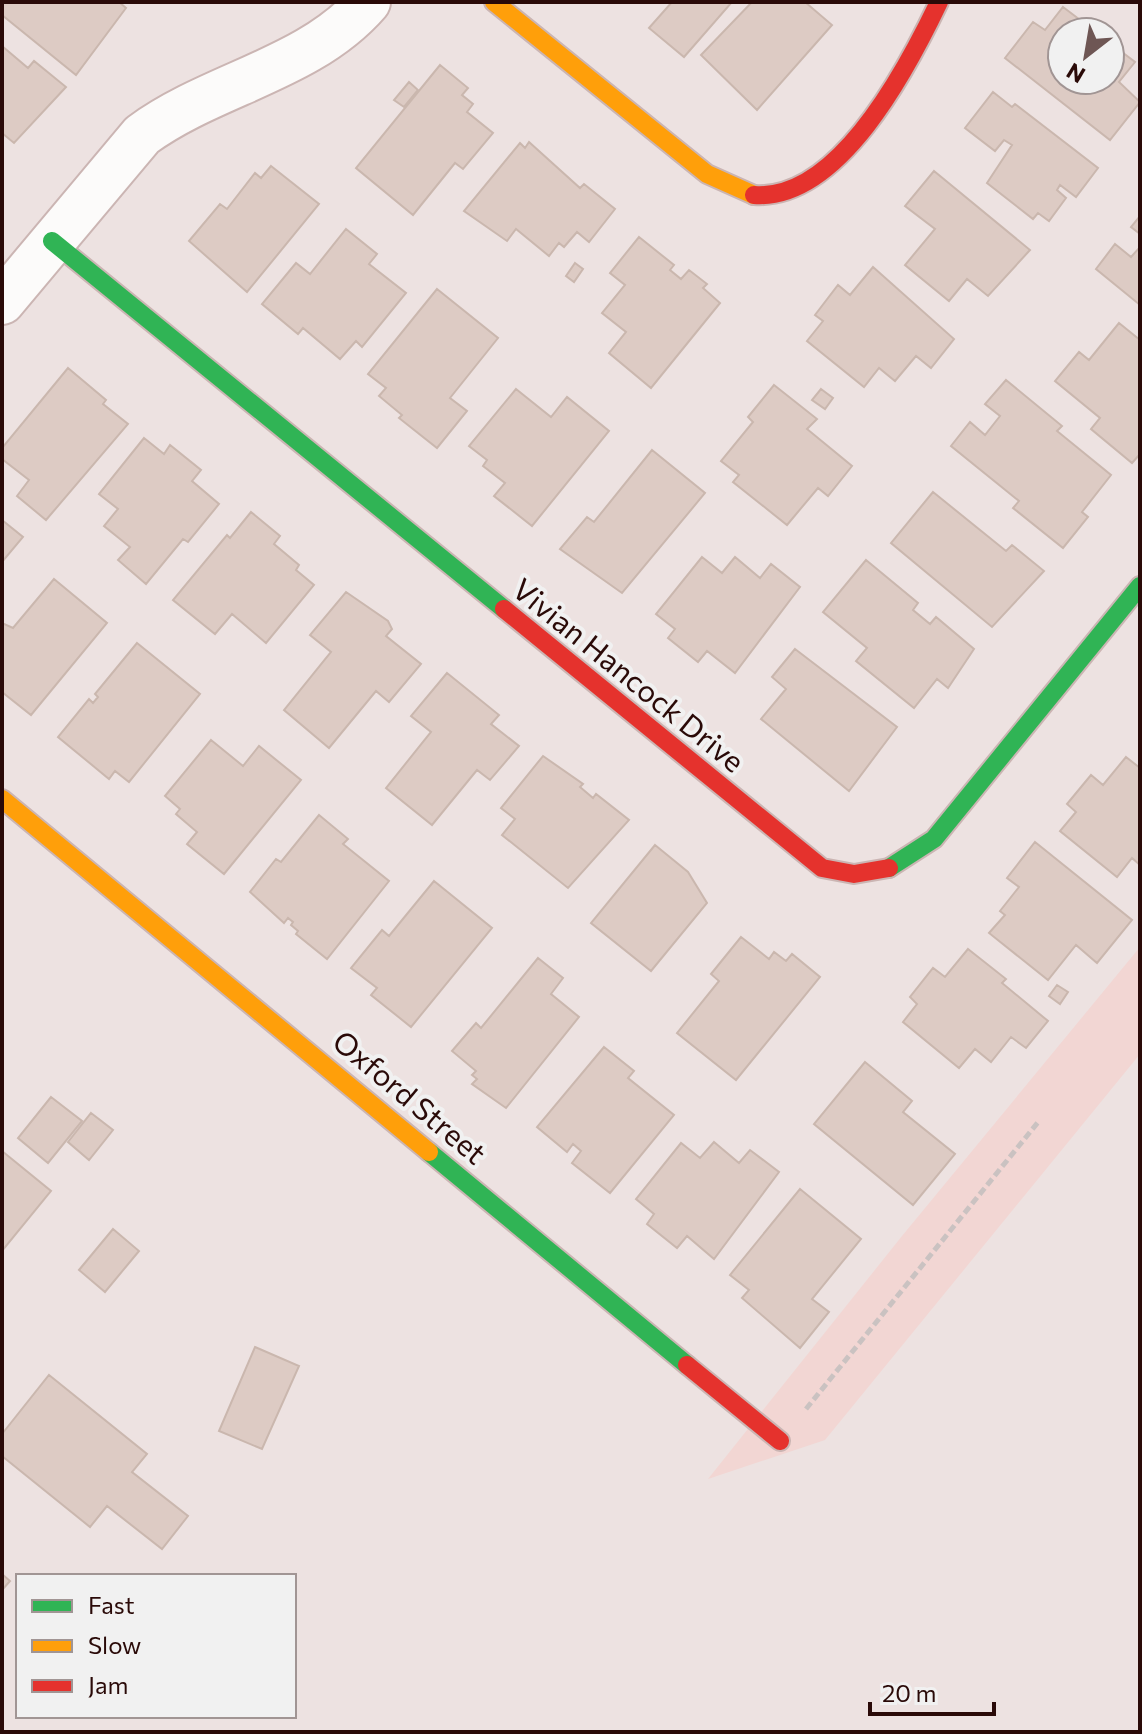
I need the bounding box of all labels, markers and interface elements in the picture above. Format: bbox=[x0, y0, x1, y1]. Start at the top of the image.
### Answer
north arrow bbox=[1046, 16, 1126, 96]
text: N bbox=[1061, 58, 1089, 89]
street label: Vivian Hancock Drive bbox=[506, 569, 753, 779]
street label: Oxford Street bbox=[326, 1021, 495, 1171]
legend bbox=[16, 1574, 296, 1718]
text: Fast bbox=[88, 1590, 135, 1619]
text: Slow bbox=[88, 1630, 141, 1659]
scale bar bbox=[870, 1666, 994, 1716]
text: Jam bbox=[88, 1670, 128, 1699]
text: 20 m bbox=[882, 1678, 936, 1707]

